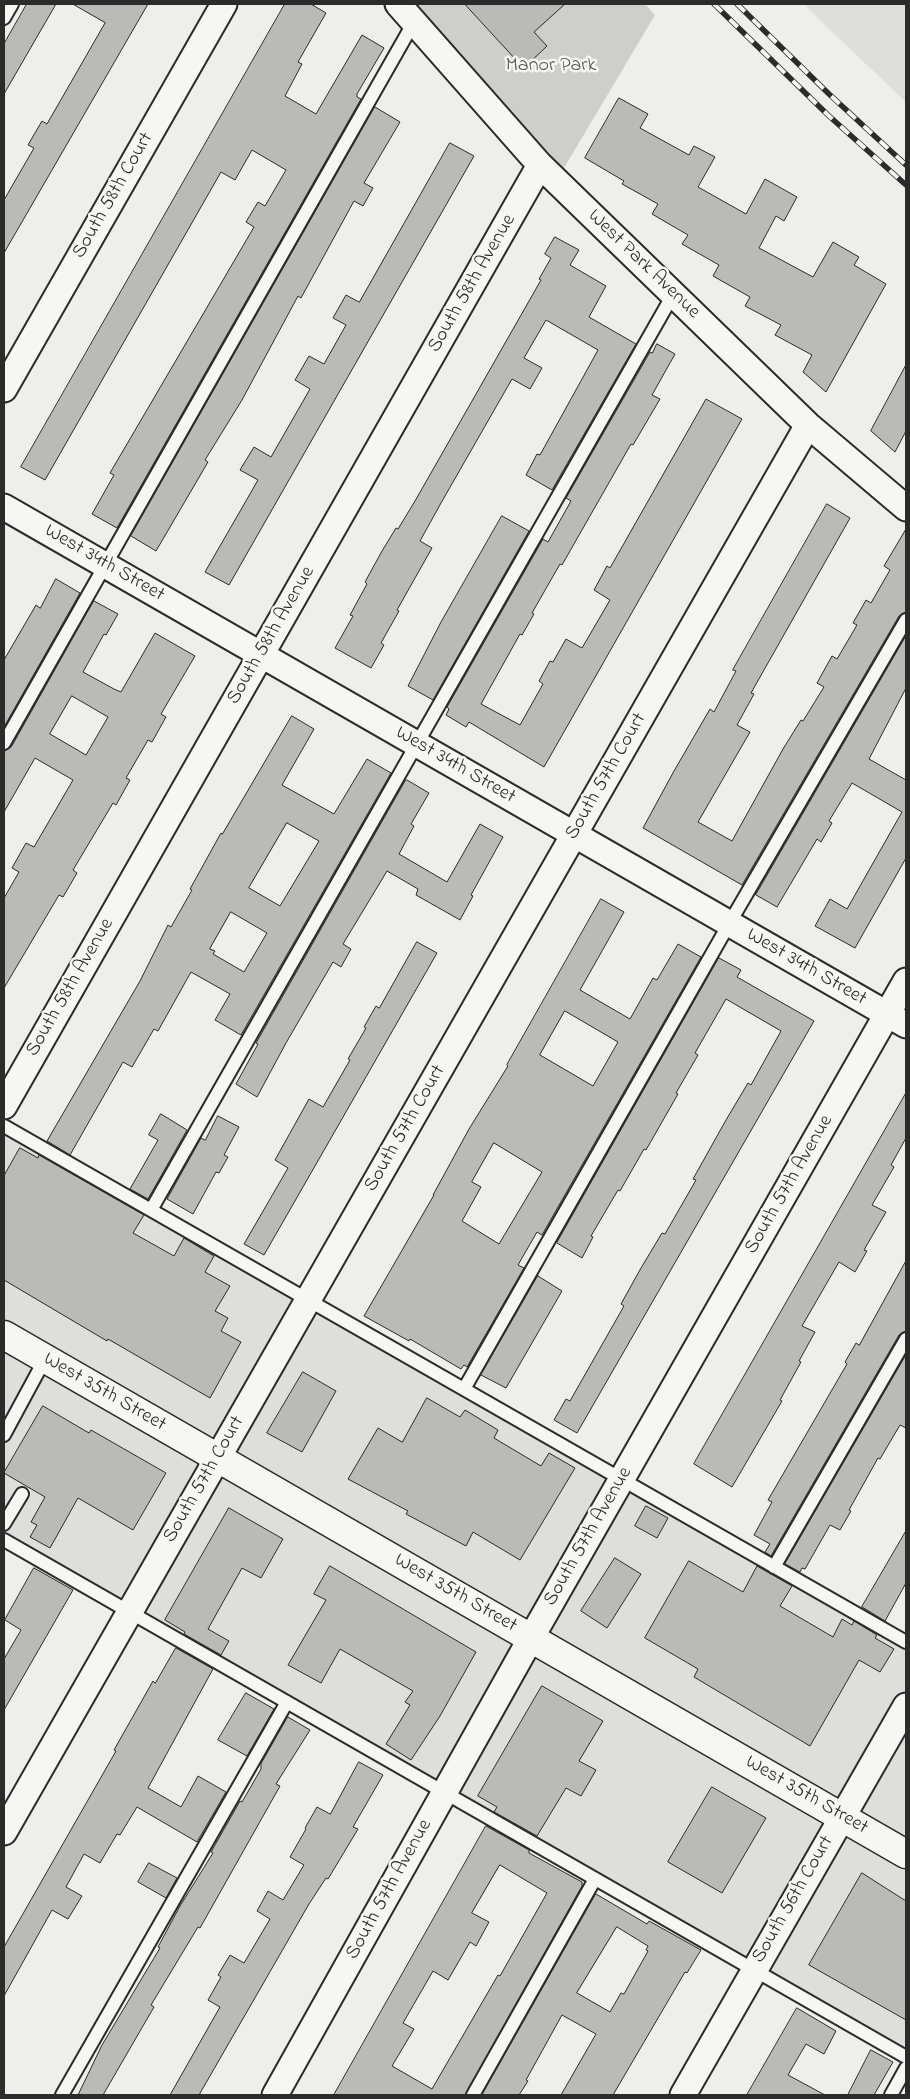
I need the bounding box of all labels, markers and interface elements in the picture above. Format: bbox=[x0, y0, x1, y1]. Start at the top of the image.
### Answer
park label: Manor Park bbox=[506, 55, 596, 79]
street label: South 58th Court bbox=[68, 129, 160, 263]
street label: West Park Avenue bbox=[582, 205, 704, 325]
street label: South 58th Avenue bbox=[424, 211, 522, 357]
street label: West 34th Street bbox=[40, 520, 168, 608]
street label: South 58th Avenue bbox=[223, 563, 321, 709]
street label: South 57th Court bbox=[561, 709, 653, 845]
street label: West 34th Street bbox=[391, 722, 519, 810]
street label: South 58th Avenue bbox=[22, 915, 120, 1061]
street label: West 34th Street bbox=[742, 924, 870, 1012]
street label: South 57th Court bbox=[360, 1061, 452, 1197]
street label: South 57th Avenue bbox=[740, 1111, 840, 1259]
street label: West 35th Street bbox=[38, 1348, 170, 1438]
street label: South 57th Court bbox=[159, 1412, 251, 1548]
street label: South 57th Avenue bbox=[539, 1463, 639, 1611]
street label: West 35th Street bbox=[389, 1549, 521, 1639]
street label: West 35th Street bbox=[740, 1751, 872, 1841]
street label: South 57th Avenue bbox=[342, 1816, 438, 1964]
street label: South 56th Court bbox=[748, 1832, 840, 1968]

